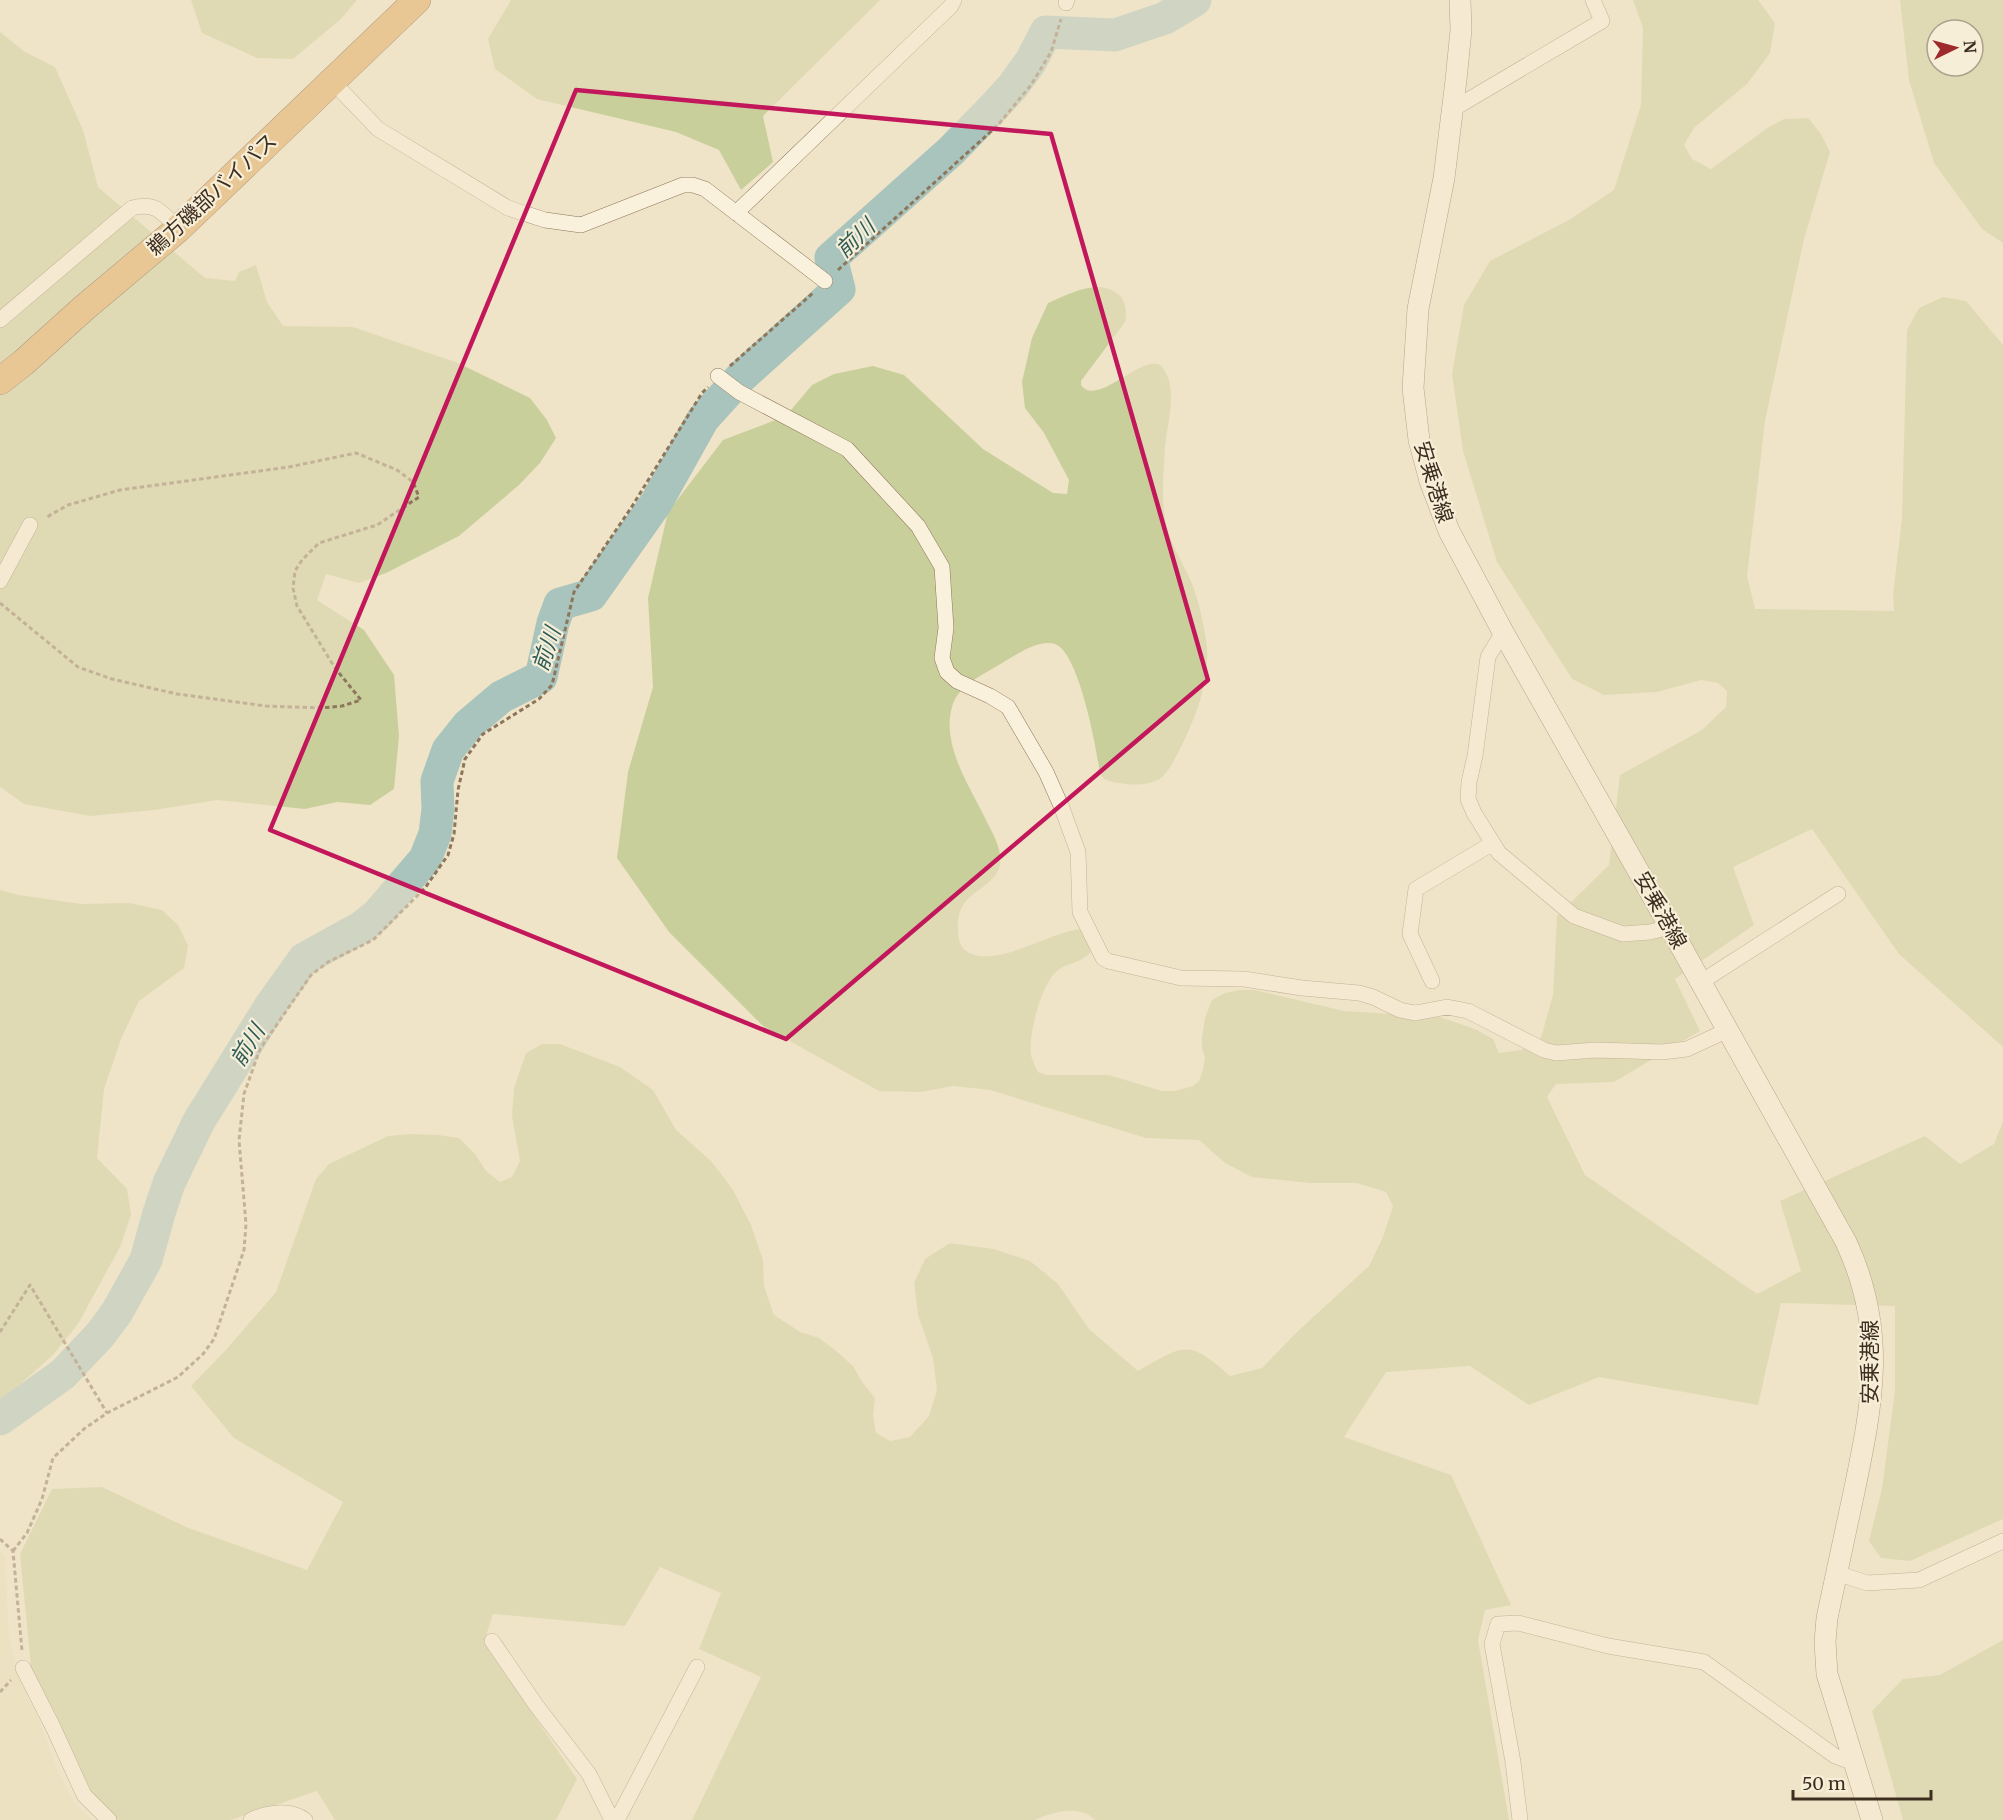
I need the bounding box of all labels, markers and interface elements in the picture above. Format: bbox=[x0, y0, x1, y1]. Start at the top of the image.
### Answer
north arrow bbox=[1925, 18, 1985, 78]
text: N bbox=[1959, 40, 1980, 54]
street label: 鵜方磯部バイパス bbox=[142, 127, 282, 261]
water label: 前川 bbox=[829, 211, 882, 263]
street label: 安乗港線 bbox=[1409, 438, 1459, 526]
water label: 前川 bbox=[526, 622, 567, 674]
street label: 安乗港線 bbox=[1629, 867, 1693, 953]
water label: 前川 bbox=[223, 1017, 272, 1071]
street label: 安乗港線 bbox=[1856, 1320, 1883, 1404]
scale bar bbox=[1793, 1763, 1931, 1801]
text: 50 m bbox=[1802, 1772, 1846, 1795]

